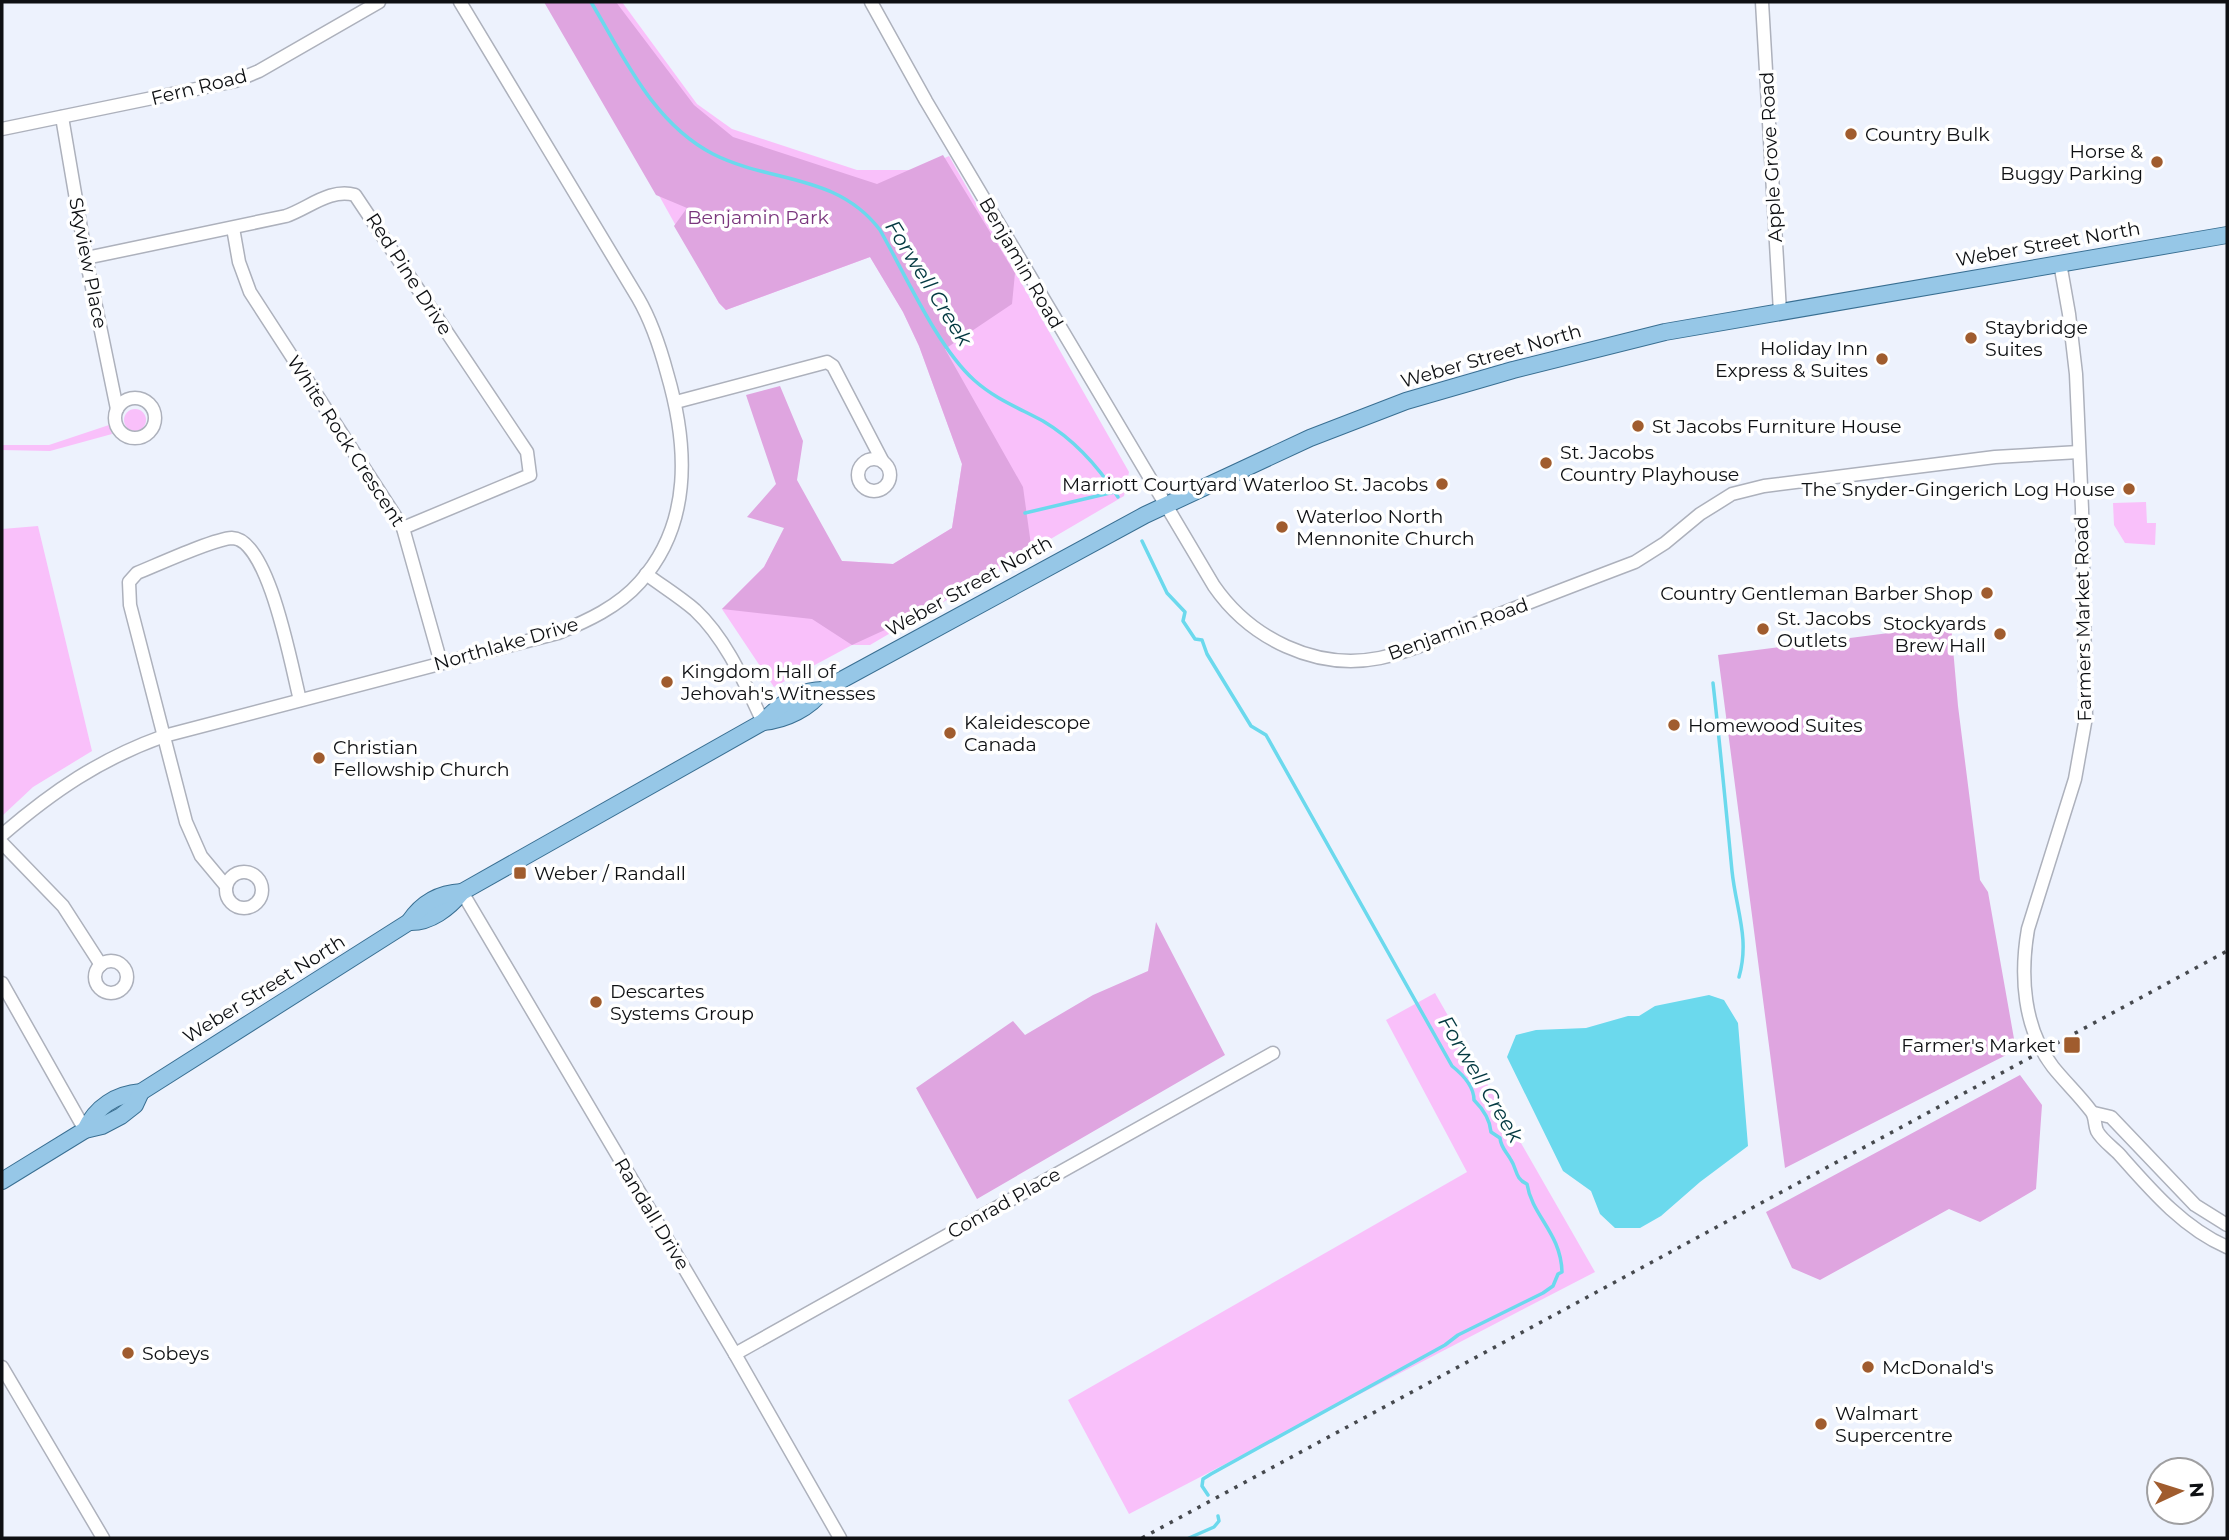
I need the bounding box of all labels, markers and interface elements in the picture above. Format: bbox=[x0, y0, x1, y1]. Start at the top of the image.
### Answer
street label: Fern Road bbox=[149, 64, 249, 110]
street label: Apple Grove Road bbox=[1755, 71, 1787, 243]
place label: Country Bulk bbox=[1865, 123, 1990, 146]
marker: Country Bulk bbox=[1843, 126, 1859, 142]
place label: Horse & Buggy Parking bbox=[2000, 140, 2143, 185]
marker: Horse & Buggy Parking bbox=[2149, 154, 2165, 170]
street label: Benjamin Road bbox=[974, 193, 1068, 333]
street label: Skyview Place bbox=[64, 195, 112, 331]
park label: Benjamin Park bbox=[687, 206, 829, 229]
street label: Red Pine Drive bbox=[361, 209, 457, 339]
water label: Forwell Creek bbox=[880, 216, 978, 352]
street label: Weber Street North bbox=[1954, 216, 2142, 272]
place label: Staybridge Suites bbox=[1985, 316, 2088, 361]
street label: Weber Street North bbox=[1398, 319, 1584, 393]
marker: Staybridge Suites bbox=[1963, 330, 1979, 346]
place label: Holiday Inn Express & Suites bbox=[1715, 337, 1868, 382]
street label: White Rock Crescent bbox=[282, 351, 410, 531]
marker: Holiday Inn Express & Suites bbox=[1874, 351, 1890, 367]
place label: St Jacobs Furniture House bbox=[1652, 415, 1902, 438]
marker: St Jacobs Furniture House bbox=[1630, 418, 1646, 434]
place label: St. Jacobs Country Playhouse bbox=[1560, 441, 1739, 486]
marker: St. Jacobs Country Playhouse bbox=[1538, 455, 1554, 471]
place label: Marriott Courtyard Waterloo St. Jacobs bbox=[1062, 473, 1428, 496]
marker: Marriott Courtyard Waterloo St. Jacobs bbox=[1434, 476, 1450, 492]
place label: The Snyder-Gingerich Log House bbox=[1802, 478, 2115, 501]
marker: The Snyder-Gingerich Log House bbox=[2121, 481, 2137, 497]
place label: Waterloo North Mennonite Church bbox=[1296, 505, 1475, 550]
street label: Farmers Market Road bbox=[2070, 516, 2096, 722]
marker: Waterloo North Mennonite Church bbox=[1274, 519, 1290, 535]
street label: Weber Street North bbox=[882, 531, 1056, 641]
place label: Country Gentleman Barber Shop bbox=[1660, 582, 1973, 605]
marker: Country Gentleman Barber Shop bbox=[1979, 585, 1995, 601]
street label: Benjamin Road bbox=[1385, 593, 1531, 665]
place label: St. Jacobs Outlets bbox=[1777, 607, 1871, 652]
street label: Northlake Drive bbox=[431, 612, 581, 676]
place label: Stockyards Brew Hall bbox=[1883, 612, 1986, 657]
marker: St. Jacobs Outlets bbox=[1755, 621, 1771, 637]
marker: Stockyards Brew Hall bbox=[1992, 626, 2008, 642]
place label: Kingdom Hall of Jehovah's Witnesses bbox=[680, 660, 876, 705]
marker: Kingdom Hall of Jehovah's Witnesses bbox=[659, 674, 675, 690]
place label: Kaleidescope Canada bbox=[964, 711, 1091, 756]
place label: Homewood Suites bbox=[1688, 714, 1862, 737]
marker: Homewood Suites bbox=[1666, 717, 1682, 733]
marker: Kaleidescope Canada bbox=[942, 725, 958, 741]
place label: Christian Fellowship Church bbox=[333, 736, 510, 781]
marker: Christian Fellowship Church bbox=[311, 750, 327, 766]
place label: Weber / Randall bbox=[534, 862, 686, 885]
marker: Weber / Randall bbox=[512, 865, 528, 881]
street label: Weber Street North bbox=[179, 930, 349, 1048]
place label: Descartes Systems Group bbox=[610, 980, 754, 1025]
marker: Descartes Systems Group bbox=[588, 994, 604, 1010]
water label: Forwell Creek bbox=[1433, 1011, 1529, 1148]
place label: Farmer's Market bbox=[1901, 1034, 2056, 1057]
marker: Farmer's Market bbox=[2062, 1035, 2082, 1055]
street label: Randall Drive bbox=[609, 1154, 695, 1274]
street label: Conrad Place bbox=[943, 1162, 1065, 1244]
place label: Sobeys bbox=[142, 1342, 209, 1365]
marker: Sobeys bbox=[120, 1345, 136, 1361]
place label: McDonald's bbox=[1882, 1356, 1994, 1379]
marker: McDonald's bbox=[1860, 1359, 1876, 1375]
place label: Walmart Supercentre bbox=[1835, 1402, 1953, 1447]
marker: Walmart Supercentre bbox=[1813, 1416, 1829, 1432]
north arrow bbox=[2145, 1456, 2215, 1526]
text: N bbox=[2184, 1481, 2208, 1498]

